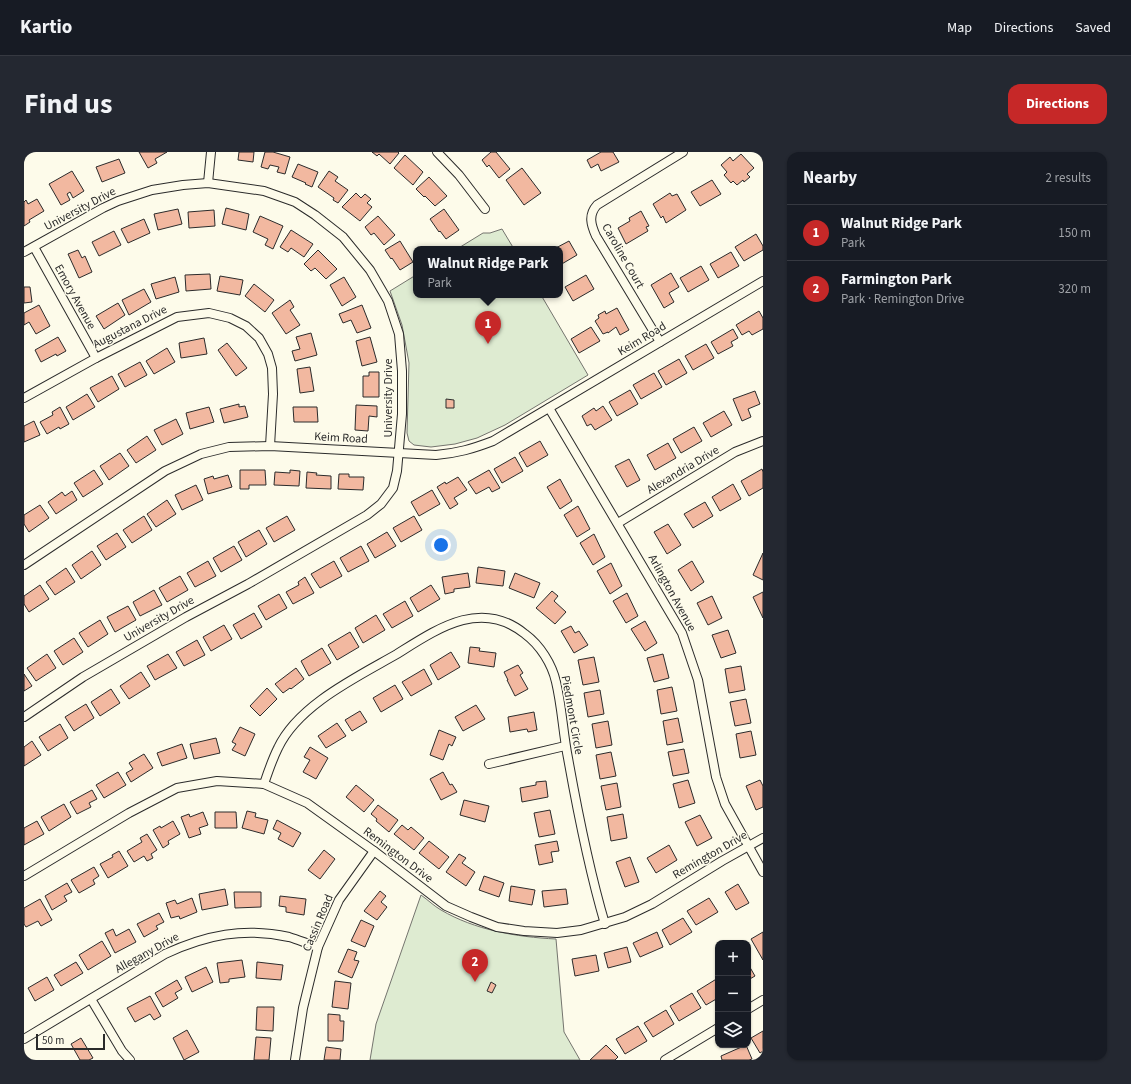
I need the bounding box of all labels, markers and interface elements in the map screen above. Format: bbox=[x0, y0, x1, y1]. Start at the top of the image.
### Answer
text: Kartio bbox=[20, 14, 72, 41]
text: Map bbox=[947, 18, 972, 38]
text: Directions bbox=[994, 18, 1053, 38]
text: Saved bbox=[1075, 18, 1111, 38]
text: Find us bbox=[24, 84, 112, 124]
button: Directions bbox=[1008, 84, 1107, 124]
text: Nearby bbox=[803, 166, 857, 190]
text: 2 results bbox=[1046, 169, 1091, 187]
street label: University Drive bbox=[41, 183, 119, 235]
text: Walnut Ridge Park bbox=[841, 213, 962, 234]
street label: Caroline Court bbox=[598, 220, 648, 292]
text: 1 bbox=[813, 224, 819, 242]
text: 150 m bbox=[1058, 224, 1091, 242]
text: Park bbox=[841, 234, 865, 252]
popup bbox=[413, 246, 563, 298]
text: Walnut Ridge Park bbox=[427, 253, 549, 274]
street label: Emory Avenue bbox=[50, 261, 100, 333]
text: Farmington Park bbox=[841, 269, 952, 290]
text: Park bbox=[427, 274, 452, 292]
text: 2 bbox=[813, 280, 819, 298]
text: 320 m bbox=[1058, 280, 1091, 298]
text: Park · Remington Drive bbox=[841, 290, 964, 308]
street label: Augustana Drive bbox=[90, 301, 170, 353]
pin: 1 bbox=[475, 311, 501, 344]
street label: Keim Road bbox=[615, 318, 669, 360]
street label: University Drive bbox=[380, 358, 397, 437]
street label: Keim Road bbox=[314, 428, 368, 448]
street label: Alexandria Drive bbox=[644, 442, 722, 498]
your location bbox=[431, 535, 451, 555]
street label: Arlington Avenue bbox=[644, 551, 700, 635]
street label: University Drive bbox=[121, 592, 197, 646]
street label: Piedmont Circle bbox=[557, 674, 587, 756]
street label: Remington Drive bbox=[360, 823, 437, 887]
street label: Remington Drive bbox=[670, 827, 750, 883]
street label: Cassin Road bbox=[298, 892, 338, 954]
street label: Allegany Drive bbox=[112, 928, 182, 978]
map controls bbox=[715, 940, 751, 1048]
button: + bbox=[715, 940, 751, 976]
pin: 2 bbox=[462, 949, 488, 982]
button: − bbox=[715, 976, 751, 1012]
button: layers bbox=[715, 1012, 751, 1048]
scale bar bbox=[36, 1032, 105, 1051]
text: 50 m bbox=[42, 1033, 64, 1048]

